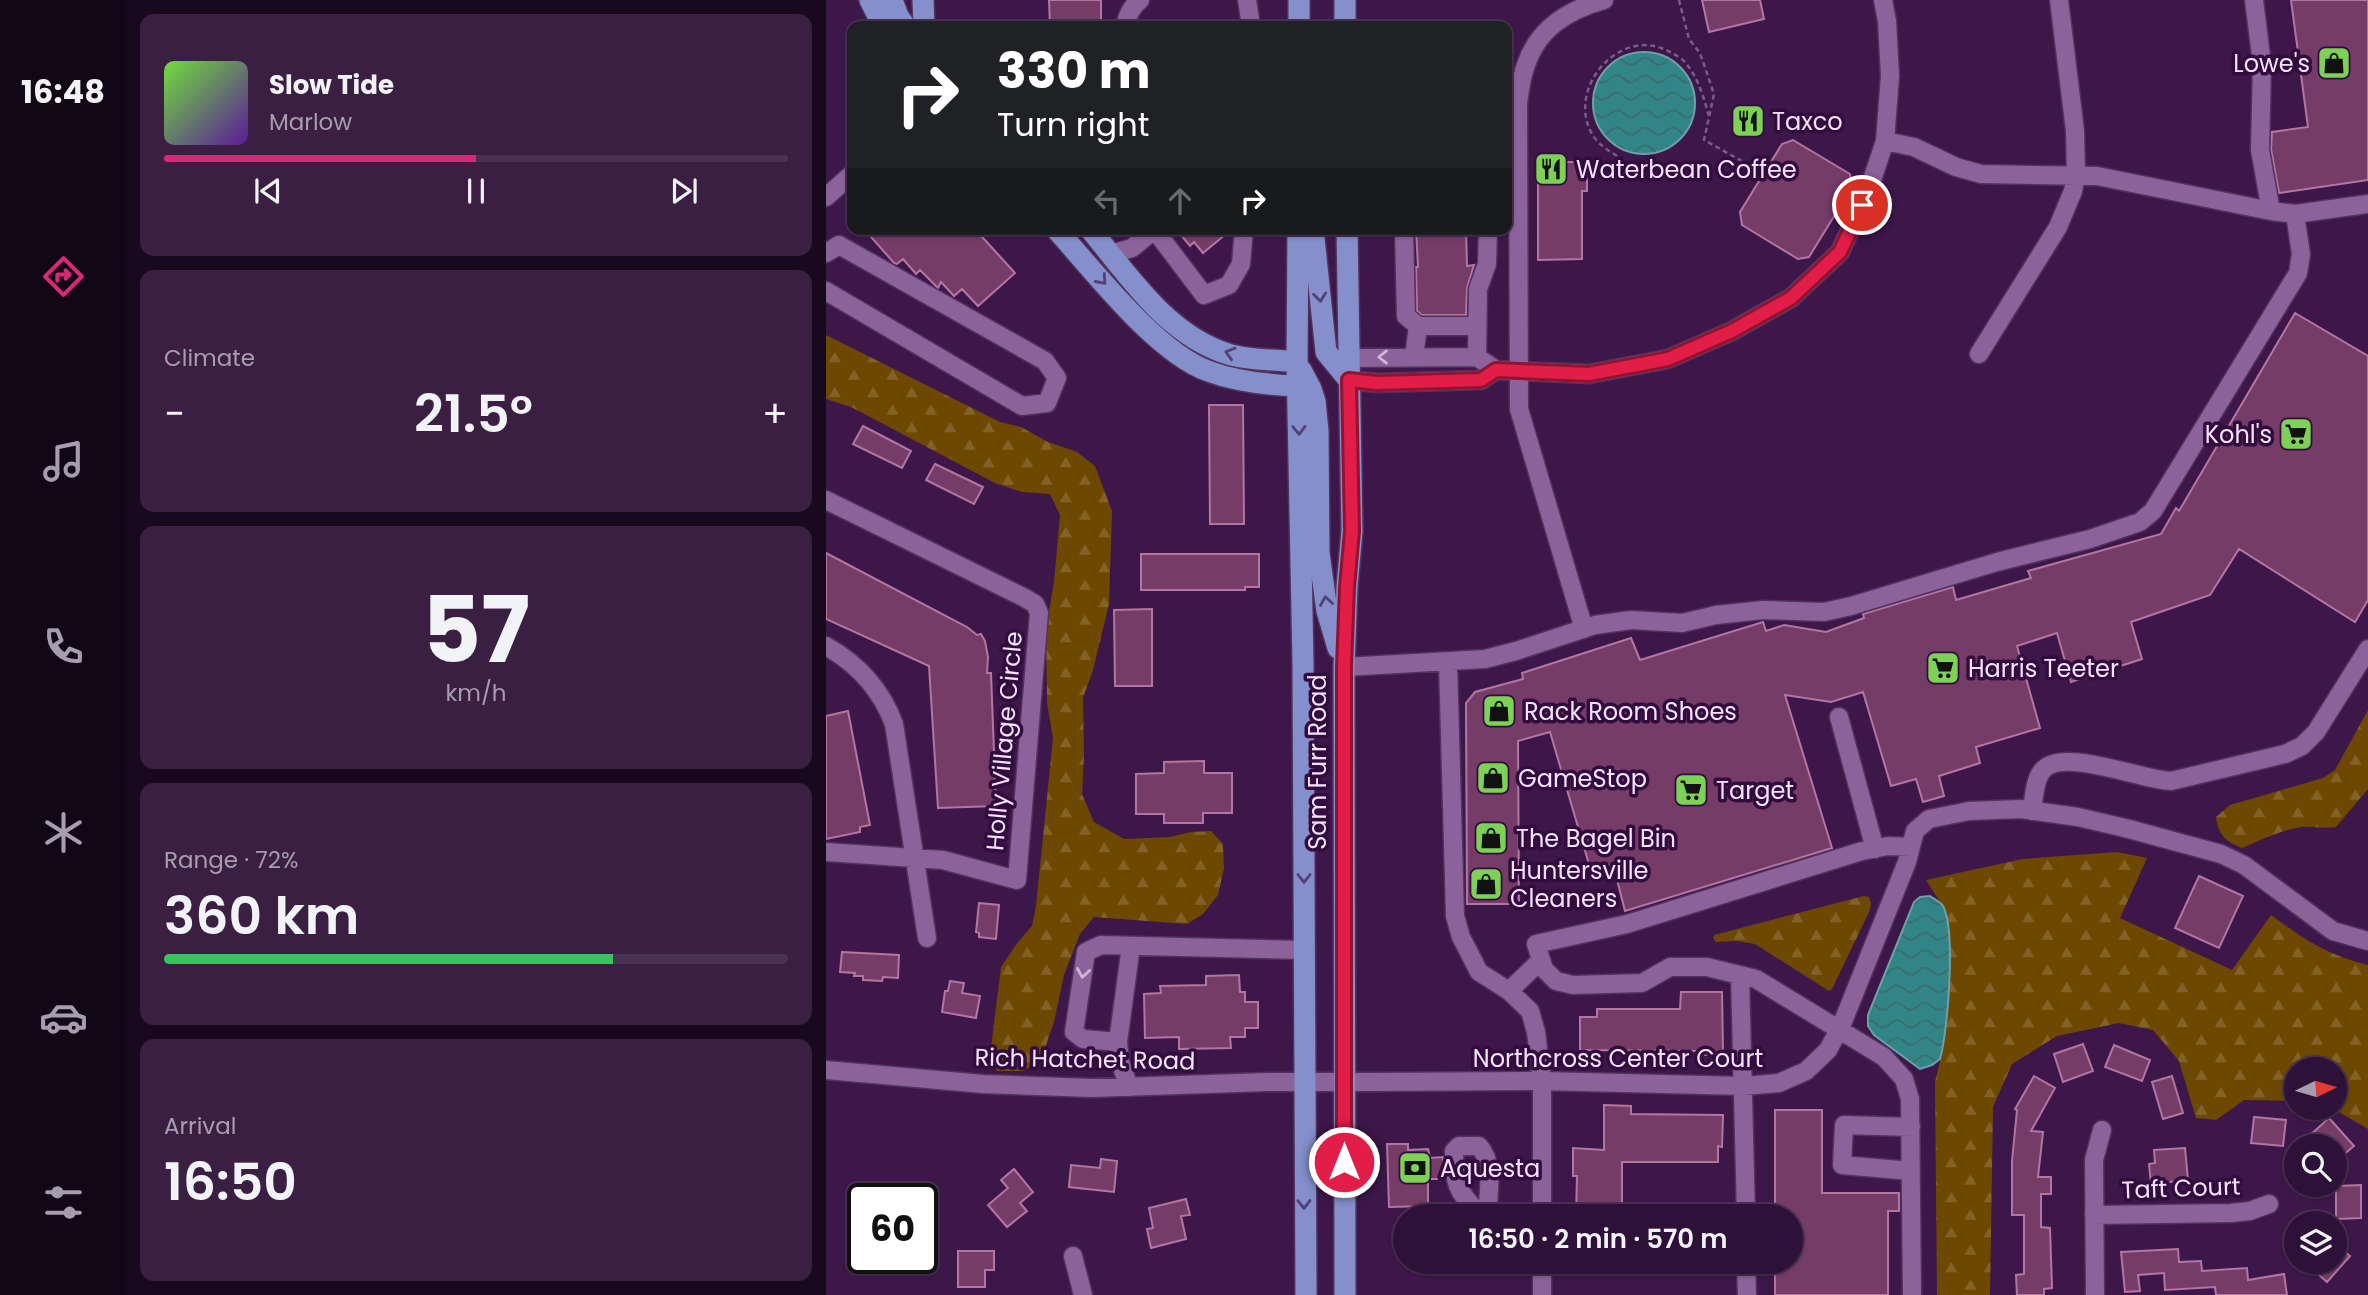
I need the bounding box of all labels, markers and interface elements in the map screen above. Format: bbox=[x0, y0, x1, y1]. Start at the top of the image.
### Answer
text: 330 m bbox=[997, 37, 1151, 105]
shop icon: Lowe's bbox=[2315, 44, 2353, 82]
place label: Lowe's bbox=[2233, 47, 2310, 80]
icon: right bbox=[882, 49, 973, 140]
text: Slow Tide bbox=[269, 67, 394, 103]
text: 16:48 bbox=[21, 69, 105, 114]
text: Turn right bbox=[997, 102, 1149, 147]
restaurant icon: Taxco bbox=[1729, 102, 1767, 140]
place label: Taxco bbox=[1772, 105, 1843, 138]
text: Marlow bbox=[269, 106, 352, 138]
restaurant icon: Waterbean Coffee bbox=[1532, 150, 1570, 188]
place label: Waterbean Coffee bbox=[1576, 153, 1797, 186]
icon: previous bbox=[249, 172, 287, 210]
icon: pause bbox=[457, 172, 495, 210]
icon: next bbox=[665, 172, 703, 210]
pin bbox=[1832, 175, 1892, 235]
icon: left bbox=[1088, 182, 1126, 220]
icon: ahead bbox=[1161, 182, 1199, 220]
icon: right bbox=[1234, 182, 1272, 220]
icon: arrive bbox=[1843, 186, 1881, 224]
icon: directions bbox=[39, 252, 88, 301]
one-way arrow bbox=[1094, 272, 1106, 285]
one-way arrow bbox=[1312, 292, 1327, 303]
text: Climate bbox=[164, 342, 255, 374]
one-way arrow bbox=[1224, 347, 1236, 362]
one-way arrow bbox=[1377, 349, 1387, 365]
text: 21.5° bbox=[414, 377, 533, 450]
text: − bbox=[164, 387, 185, 440]
text: + bbox=[762, 387, 788, 440]
supermarket icon: Kohl's bbox=[2277, 415, 2315, 453]
place label: Kohl's bbox=[2205, 418, 2272, 451]
one-way arrow bbox=[1292, 425, 1307, 436]
icon: music bbox=[39, 437, 88, 486]
text: 57 bbox=[422, 566, 530, 694]
one-way arrow bbox=[1319, 595, 1334, 607]
icon: phone bbox=[39, 622, 88, 671]
street label: Holly Village Circle bbox=[978, 630, 1030, 852]
supermarket icon: Harris Teeter bbox=[1924, 649, 1962, 687]
place label: Harris Teeter bbox=[1968, 652, 2119, 685]
street label: Sam Furr Road bbox=[1301, 674, 1334, 850]
text: km/h bbox=[445, 677, 507, 709]
shop icon: Rack Room Shoes bbox=[1480, 692, 1518, 730]
place label: Rack Room Shoes bbox=[1524, 695, 1737, 728]
shop icon: GameStop bbox=[1474, 759, 1512, 797]
place label: GameStop bbox=[1518, 762, 1647, 795]
supermarket icon: Target bbox=[1672, 771, 1710, 809]
place label: Target bbox=[1716, 774, 1794, 807]
icon: climate bbox=[39, 808, 88, 857]
shop icon: The Bagel Bin bbox=[1472, 819, 1510, 857]
place label: The Bagel Bin bbox=[1516, 822, 1676, 855]
text: Range · 72% bbox=[164, 844, 298, 876]
place label: Huntersville Cleaners bbox=[1510, 854, 1648, 915]
shop icon: Huntersville Cleaners bbox=[1467, 865, 1505, 903]
one-way arrow bbox=[1296, 874, 1312, 884]
text: 360 km bbox=[164, 879, 359, 952]
one-way arrow bbox=[1075, 967, 1090, 979]
icon: car bbox=[39, 993, 88, 1042]
street label: Rich Hatchet Road bbox=[974, 1041, 1196, 1077]
street label: Northcross Center Court bbox=[1473, 1042, 1763, 1075]
north arrow bbox=[2284, 1057, 2347, 1120]
map controls bbox=[2284, 1057, 2347, 1274]
text: Arrival bbox=[164, 1110, 236, 1142]
position arrow bbox=[1307, 1125, 1381, 1199]
button: search bbox=[2284, 1134, 2347, 1197]
text: 16:50 bbox=[164, 1145, 297, 1218]
bank icon: Aquesta bbox=[1396, 1149, 1434, 1187]
place label: Aquesta bbox=[1440, 1152, 1540, 1185]
street label: Taft Court bbox=[2121, 1169, 2241, 1207]
icon: filters bbox=[39, 1178, 88, 1227]
speed limit sign: 60 bbox=[847, 1183, 938, 1274]
one-way arrow bbox=[1297, 1199, 1312, 1210]
button: layers bbox=[2284, 1211, 2347, 1274]
text: 16:50 · 2 min · 570 m bbox=[1468, 1221, 1728, 1257]

